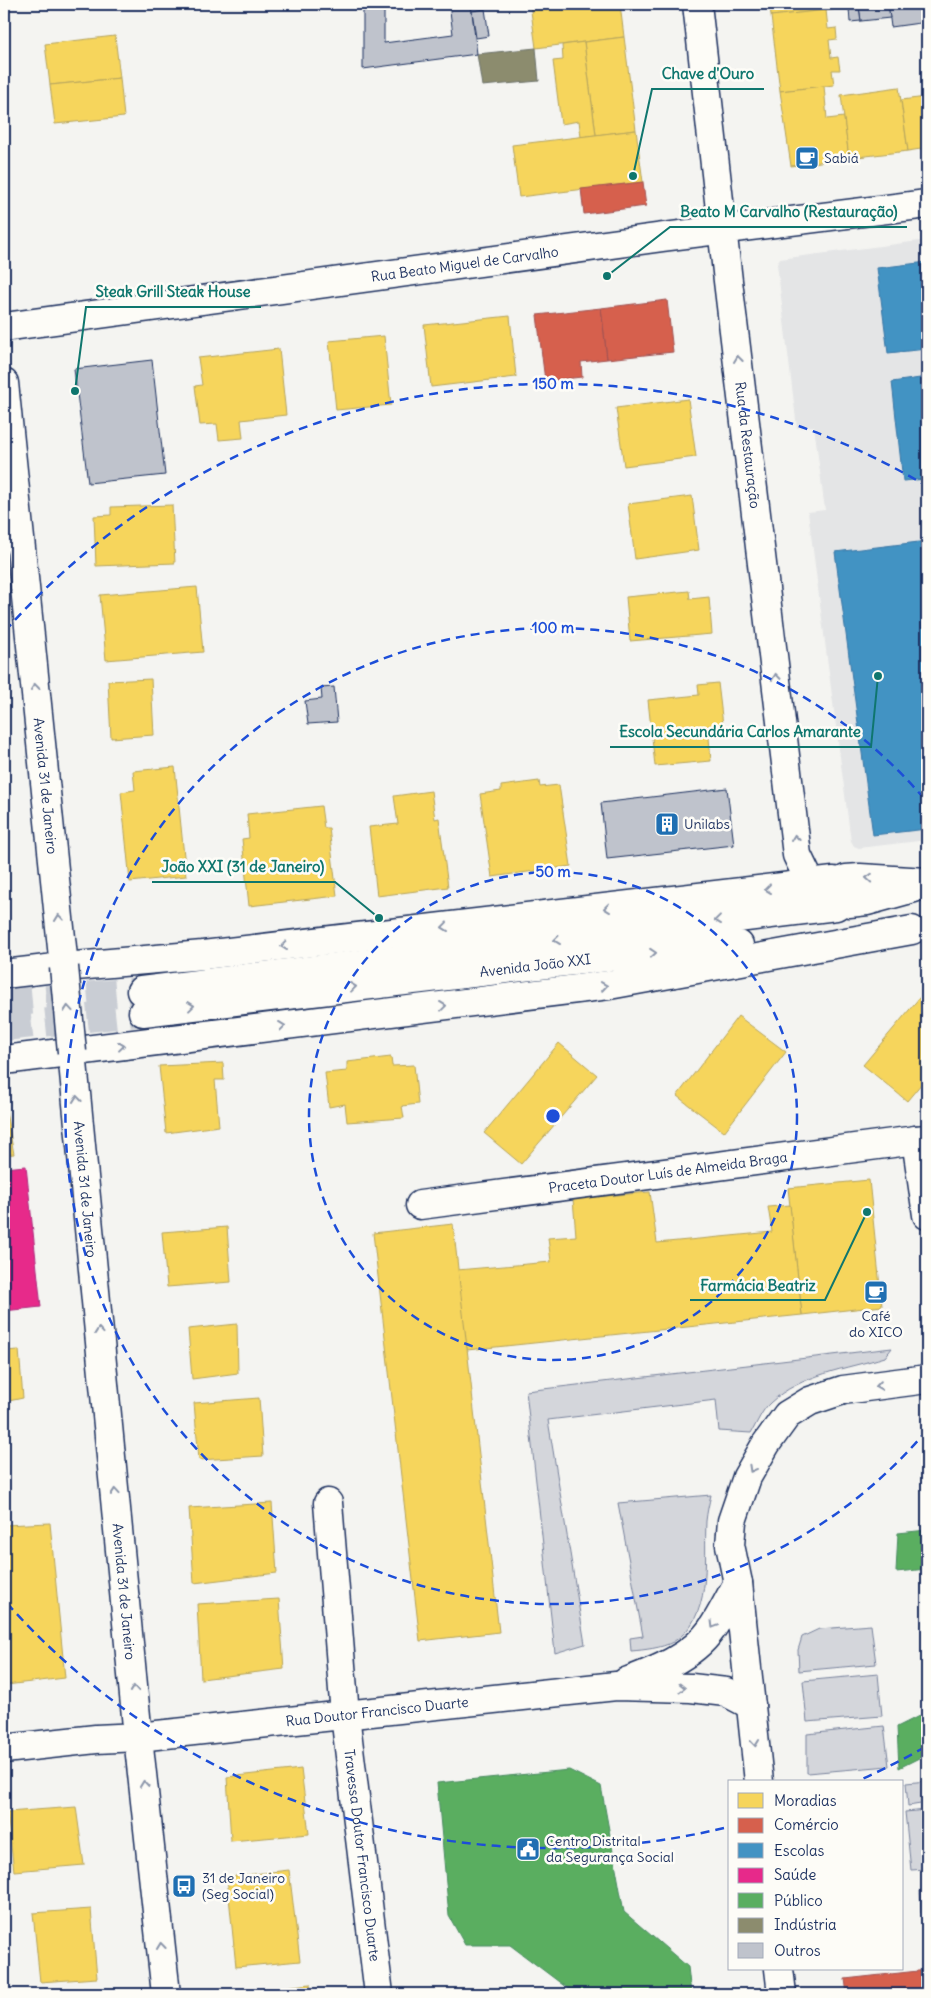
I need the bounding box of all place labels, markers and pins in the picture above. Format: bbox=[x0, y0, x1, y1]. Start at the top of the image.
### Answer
callout: Chave d'Ouro bbox=[652, 59, 764, 89]
cafe icon: Sabiá bbox=[794, 145, 820, 171]
place label: Sabiá bbox=[824, 149, 859, 167]
callout: Beato M Carvalho (Restauração) bbox=[670, 197, 907, 227]
callout: Steak Grill Steak House bbox=[86, 277, 261, 307]
callout: Escola Secundária Carlos Amarante bbox=[610, 717, 871, 747]
building icon: Unilabs bbox=[654, 811, 680, 837]
place label: Unilabs bbox=[684, 815, 730, 833]
callout: João XXI (31 de Janeiro) bbox=[152, 852, 335, 882]
centre of rings bbox=[544, 1107, 562, 1125]
callout: Farmácia Beatriz bbox=[690, 1270, 825, 1300]
cafe icon: Café do XICO bbox=[863, 1279, 889, 1305]
place label: Café do XICO bbox=[849, 1307, 903, 1341]
place label: Centro Distrital da Segurança Social bbox=[546, 1832, 674, 1866]
public building icon: Centro Distrital da Segurança Social bbox=[515, 1836, 541, 1862]
place label: 31 de Janeiro (Seg Social) bbox=[202, 1869, 285, 1903]
bus stop icon: 31 de Janeiro (Seg Social) bbox=[171, 1873, 197, 1899]

